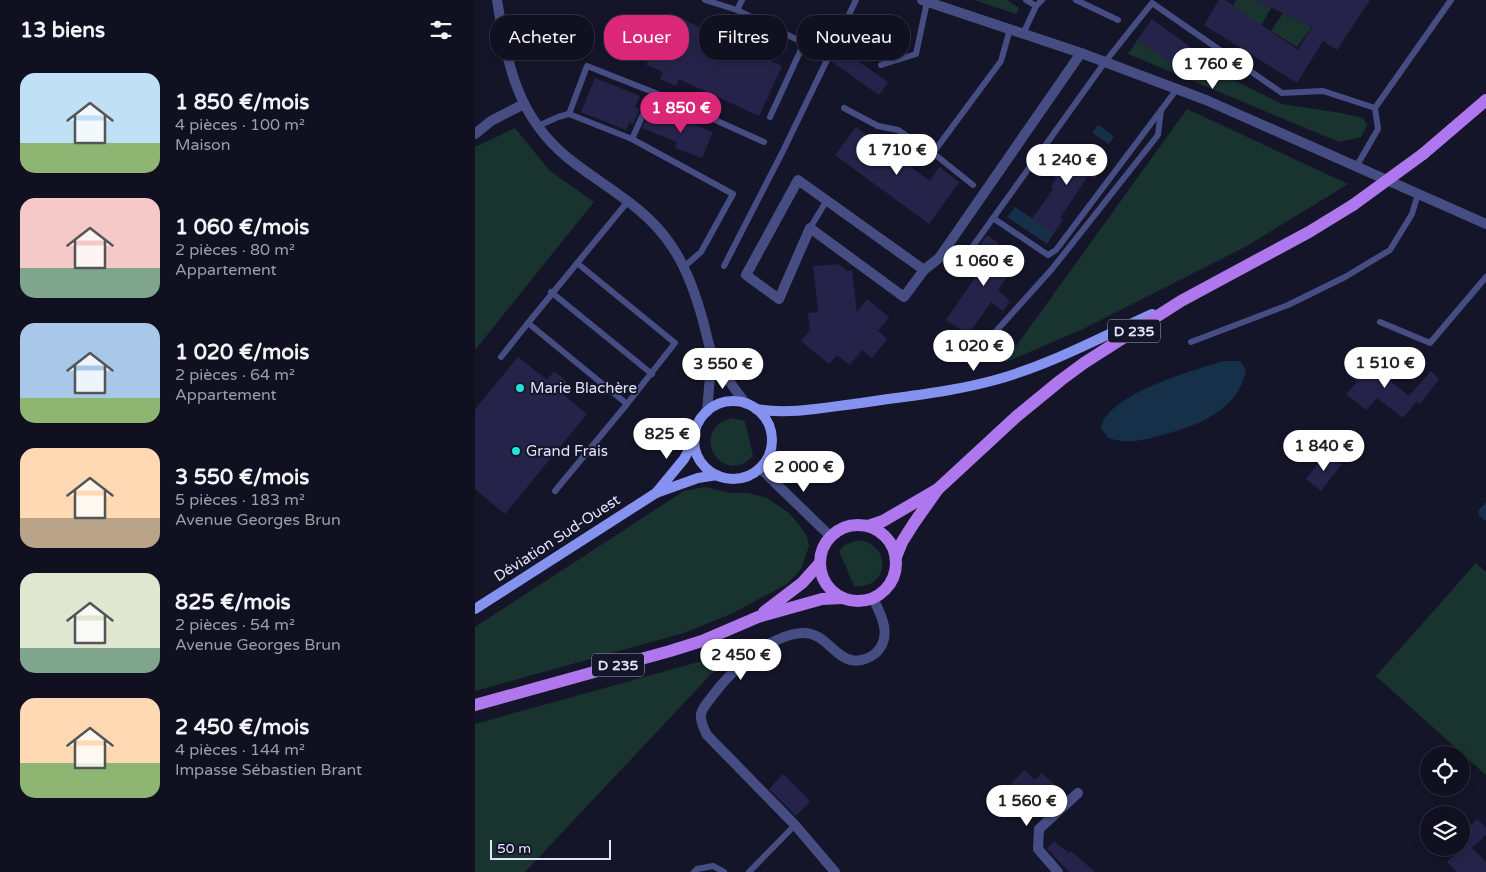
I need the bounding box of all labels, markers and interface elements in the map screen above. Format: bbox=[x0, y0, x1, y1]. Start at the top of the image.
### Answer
chip: Acheter bbox=[490, 15, 594, 60]
chip: Louer bbox=[604, 15, 689, 60]
chip: Filtres bbox=[699, 15, 787, 60]
chip: Nouveau bbox=[797, 15, 910, 60]
icon: filters bbox=[427, 16, 455, 44]
text: 13 biens bbox=[20, 18, 105, 43]
pin: 1 760 € bbox=[1167, 48, 1259, 90]
text: 1 760 € bbox=[1183, 54, 1243, 74]
text: 1 850 €/mois bbox=[175, 90, 309, 115]
pin: 1 850 € bbox=[635, 92, 727, 134]
icon: home bbox=[60, 93, 120, 153]
text: 1 850 € bbox=[651, 98, 711, 118]
text: 4 pièces · 100 m² bbox=[175, 115, 305, 135]
pin: 1 710 € bbox=[851, 134, 943, 176]
text: Maison bbox=[175, 135, 231, 155]
text: 1 710 € bbox=[867, 140, 927, 160]
pin: 1 240 € bbox=[1021, 144, 1113, 186]
text: 1 240 € bbox=[1037, 150, 1097, 170]
text: 1 060 €/mois bbox=[175, 215, 309, 240]
icon: home bbox=[60, 218, 120, 278]
text: 2 pièces · 80 m² bbox=[175, 240, 295, 260]
pin: 1 060 € bbox=[938, 244, 1030, 287]
text: 1 060 € bbox=[954, 251, 1014, 271]
text: Appartement bbox=[175, 260, 277, 280]
road number: D 235 bbox=[1108, 320, 1160, 342]
pin: 1 020 € bbox=[928, 330, 1020, 372]
text: 1 020 € bbox=[944, 336, 1004, 356]
text: 1 020 €/mois bbox=[175, 340, 309, 365]
icon: home bbox=[60, 343, 120, 403]
pin: 1 510 € bbox=[1339, 346, 1431, 389]
pin: 3 550 € bbox=[677, 348, 769, 390]
text: 1 510 € bbox=[1355, 353, 1415, 373]
text: 3 550 € bbox=[693, 354, 753, 374]
text: 2 pièces · 64 m² bbox=[175, 365, 295, 385]
place label: Marie Blachère bbox=[530, 379, 637, 397]
marker: Marie Blachère bbox=[514, 382, 526, 394]
text: Appartement bbox=[175, 385, 277, 405]
pin: 825 € bbox=[632, 418, 702, 460]
text: 825 € bbox=[644, 424, 690, 444]
pin: 1 840 € bbox=[1278, 430, 1370, 472]
text: 1 840 € bbox=[1294, 436, 1354, 456]
place label: Grand Frais bbox=[526, 442, 608, 460]
marker: Grand Frais bbox=[510, 445, 522, 457]
pin: 2 000 € bbox=[758, 450, 850, 493]
text: 2 000 € bbox=[774, 457, 834, 477]
text: 3 550 €/mois bbox=[175, 465, 309, 490]
icon: home bbox=[60, 468, 120, 528]
text: 5 pièces · 183 m² bbox=[175, 490, 305, 510]
street label: Déviation Sud-Ouest bbox=[491, 490, 624, 585]
text: Avenue Georges Brun bbox=[175, 510, 341, 530]
text: 825 €/mois bbox=[175, 590, 291, 615]
icon: home bbox=[60, 593, 120, 653]
text: 2 pièces · 54 m² bbox=[175, 615, 295, 635]
text: Avenue Georges Brun bbox=[175, 635, 341, 655]
pin: 2 450 € bbox=[695, 638, 787, 681]
text: 2 450 € bbox=[711, 645, 771, 665]
road number: D 235 bbox=[592, 654, 644, 676]
text: 2 450 €/mois bbox=[175, 715, 309, 740]
icon: home bbox=[60, 718, 120, 778]
text: 4 pièces · 144 m² bbox=[175, 740, 305, 760]
map controls bbox=[1420, 746, 1470, 856]
button: locate bbox=[1420, 746, 1470, 796]
text: Impasse Sébastien Brant bbox=[175, 760, 362, 780]
pin: 1 560 € bbox=[981, 784, 1073, 827]
text: 1 560 € bbox=[997, 791, 1057, 811]
button: layers bbox=[1420, 806, 1470, 856]
scale bar bbox=[490, 837, 611, 860]
text: 50 m bbox=[497, 840, 531, 857]

